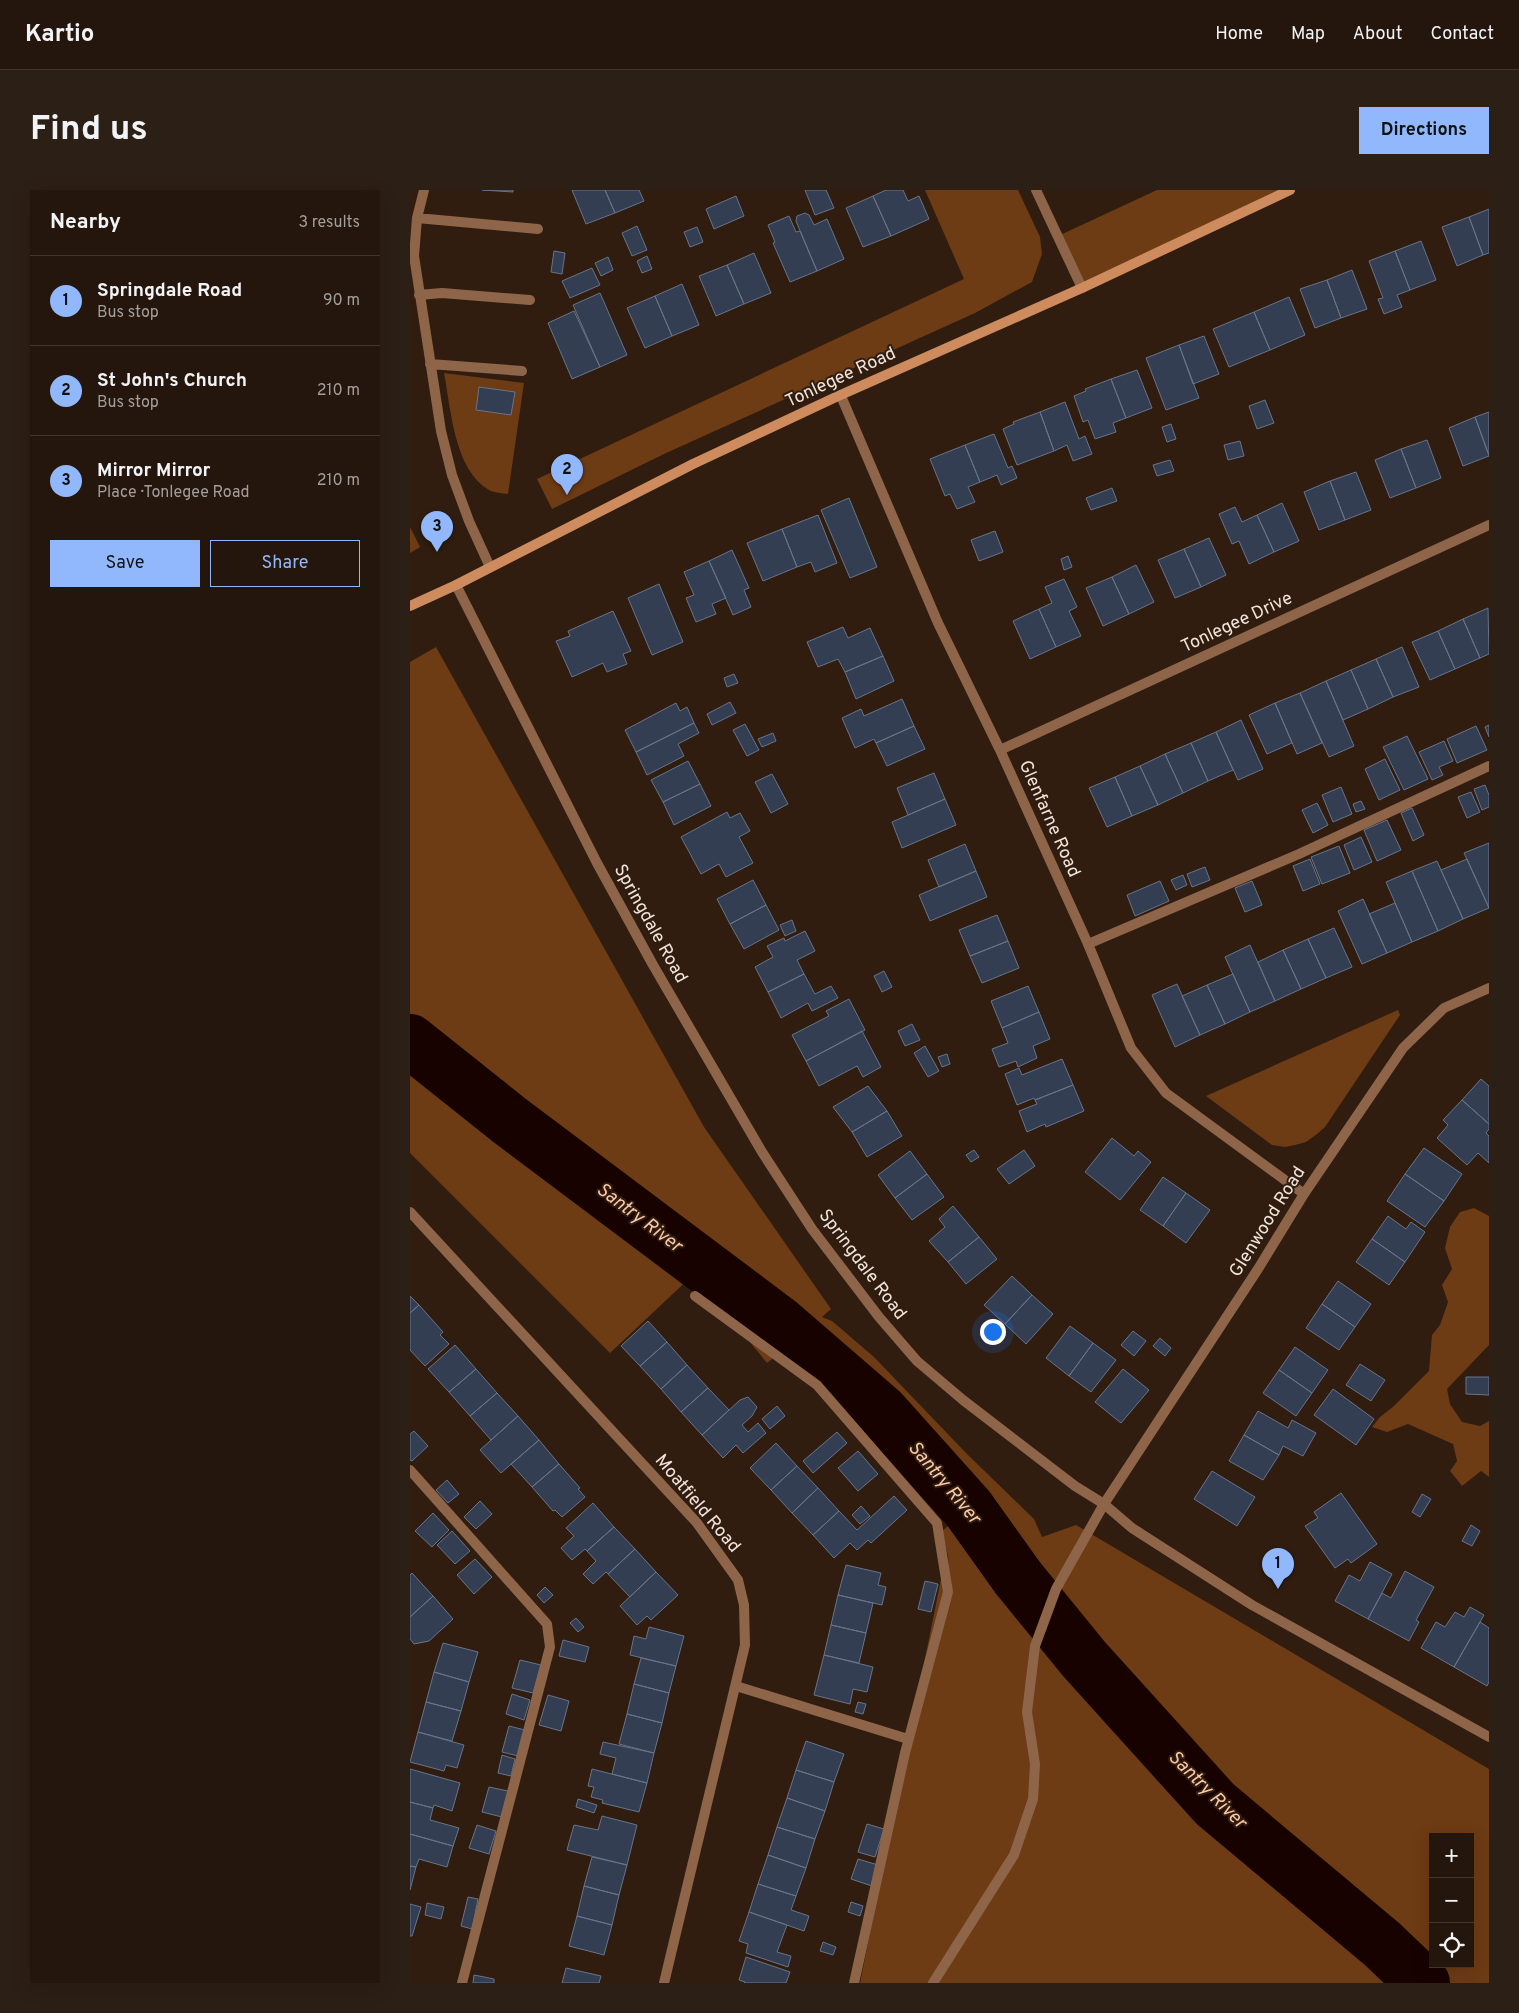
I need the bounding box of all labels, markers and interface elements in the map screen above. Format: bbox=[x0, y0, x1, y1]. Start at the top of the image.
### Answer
text: Kartio bbox=[25, 20, 94, 50]
text: Home bbox=[1215, 23, 1263, 46]
text: Map bbox=[1291, 23, 1325, 46]
text: About bbox=[1353, 23, 1402, 46]
text: Contact bbox=[1430, 23, 1494, 46]
button: Directions bbox=[1359, 107, 1489, 154]
text: Find us bbox=[30, 108, 148, 152]
text: Nearby bbox=[50, 209, 121, 236]
text: 3 results bbox=[298, 213, 360, 233]
text: Springdale Road bbox=[97, 279, 242, 303]
text: 1 bbox=[63, 291, 69, 311]
text: 90 m bbox=[323, 291, 360, 311]
text: Bus stop bbox=[97, 303, 159, 323]
street label: Tonlegee Road bbox=[782, 342, 900, 414]
text: St John's Church bbox=[97, 369, 247, 393]
text: 2 bbox=[61, 381, 71, 401]
text: 210 m bbox=[317, 381, 360, 401]
text: Bus stop bbox=[97, 393, 159, 413]
pin: 2 bbox=[551, 454, 583, 495]
text: Mirror Mirror bbox=[97, 459, 210, 483]
text: 3 bbox=[61, 471, 71, 491]
text: 210 m bbox=[317, 471, 360, 491]
text: Place · Tonlegee Road bbox=[97, 483, 250, 503]
pin: 3 bbox=[421, 511, 453, 552]
button: Save bbox=[50, 540, 200, 587]
button: Share bbox=[210, 540, 360, 587]
street label: Tonlegee Drive bbox=[1178, 587, 1296, 659]
street label: Glenfarne Road bbox=[1013, 757, 1085, 881]
street label: Springdale Road bbox=[608, 860, 692, 988]
street label: Glenwood Road bbox=[1225, 1162, 1311, 1282]
water label: Santry River bbox=[591, 1178, 688, 1259]
street label: Springdale Road bbox=[813, 1205, 911, 1325]
your location bbox=[980, 1319, 1006, 1345]
water label: Santry River bbox=[902, 1436, 987, 1531]
street label: Moatfield Road bbox=[649, 1450, 745, 1558]
pin: 1 bbox=[1262, 1548, 1294, 1589]
water label: Santry River bbox=[1163, 1746, 1253, 1836]
map controls bbox=[1429, 1833, 1474, 1968]
button: + bbox=[1429, 1833, 1474, 1878]
button: − bbox=[1429, 1878, 1474, 1923]
button: locate bbox=[1429, 1923, 1474, 1968]

